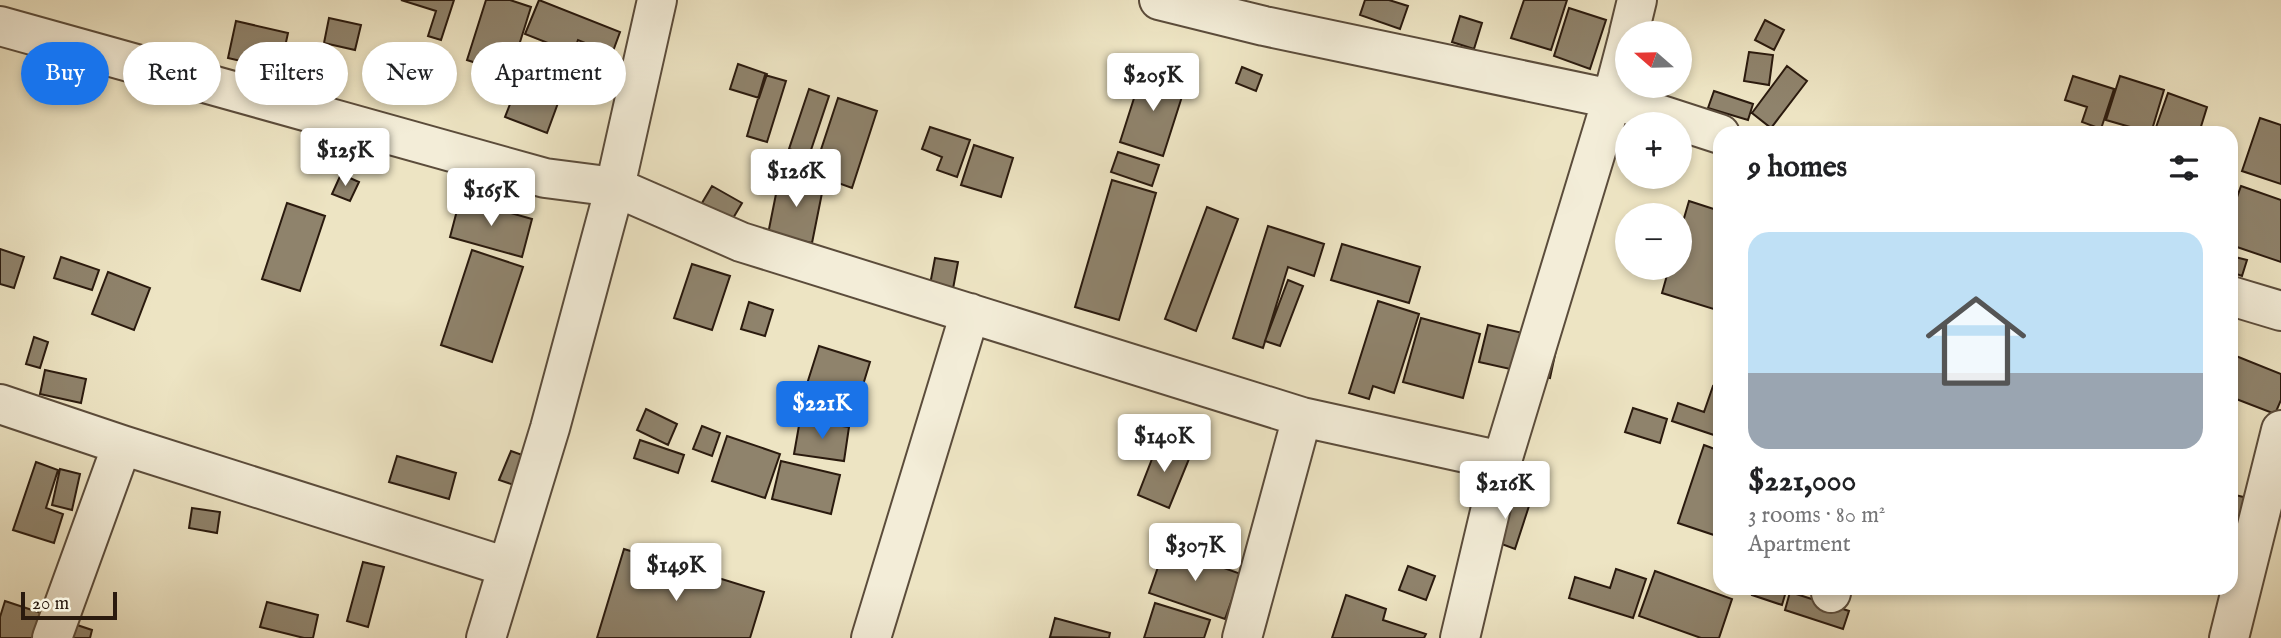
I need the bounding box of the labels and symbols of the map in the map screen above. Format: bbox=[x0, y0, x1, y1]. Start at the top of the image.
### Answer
north arrow bbox=[1615, 21, 1692, 98]
pin: $205K bbox=[1104, 54, 1202, 113]
pin: $125K bbox=[296, 128, 394, 188]
pin: $126K bbox=[747, 150, 845, 209]
pin: $165K bbox=[442, 168, 540, 228]
pin: $221K bbox=[773, 382, 871, 441]
pin: $140K bbox=[1115, 414, 1213, 474]
pin: $216K bbox=[1456, 462, 1554, 521]
pin: $307K bbox=[1146, 524, 1244, 583]
pin: $149K bbox=[627, 544, 725, 603]
scale bar bbox=[21, 589, 117, 621]

